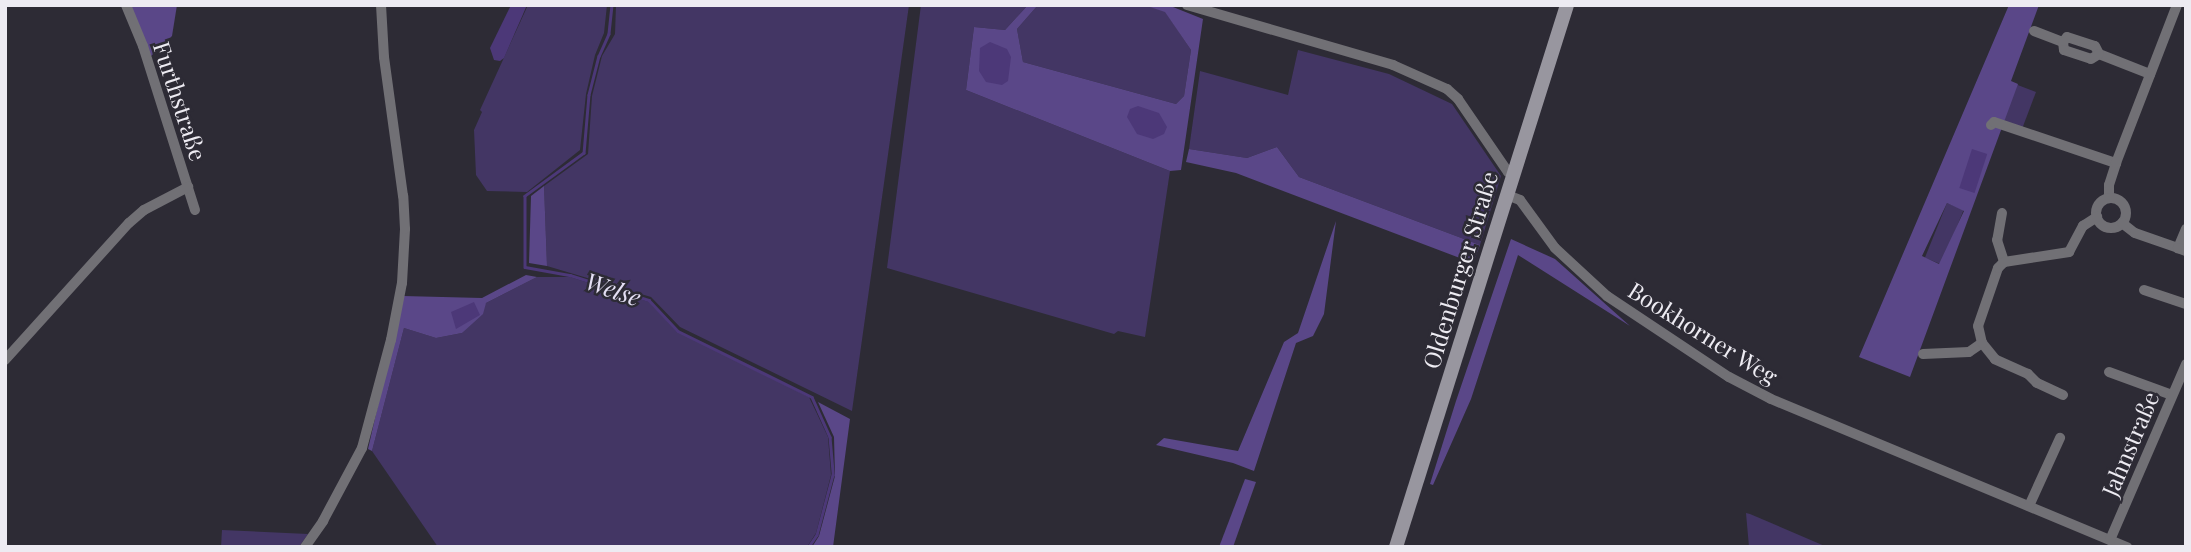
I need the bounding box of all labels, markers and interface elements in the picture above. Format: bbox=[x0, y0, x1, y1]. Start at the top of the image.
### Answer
street label: Furthstraße bbox=[148, 38, 212, 164]
street label: Oldenburger Straße bbox=[1417, 168, 1503, 372]
water label: Welse bbox=[581, 266, 645, 312]
street label: Bookhorner Weg bbox=[1623, 276, 1783, 390]
street label: Jahnstraße bbox=[2096, 388, 2164, 500]

